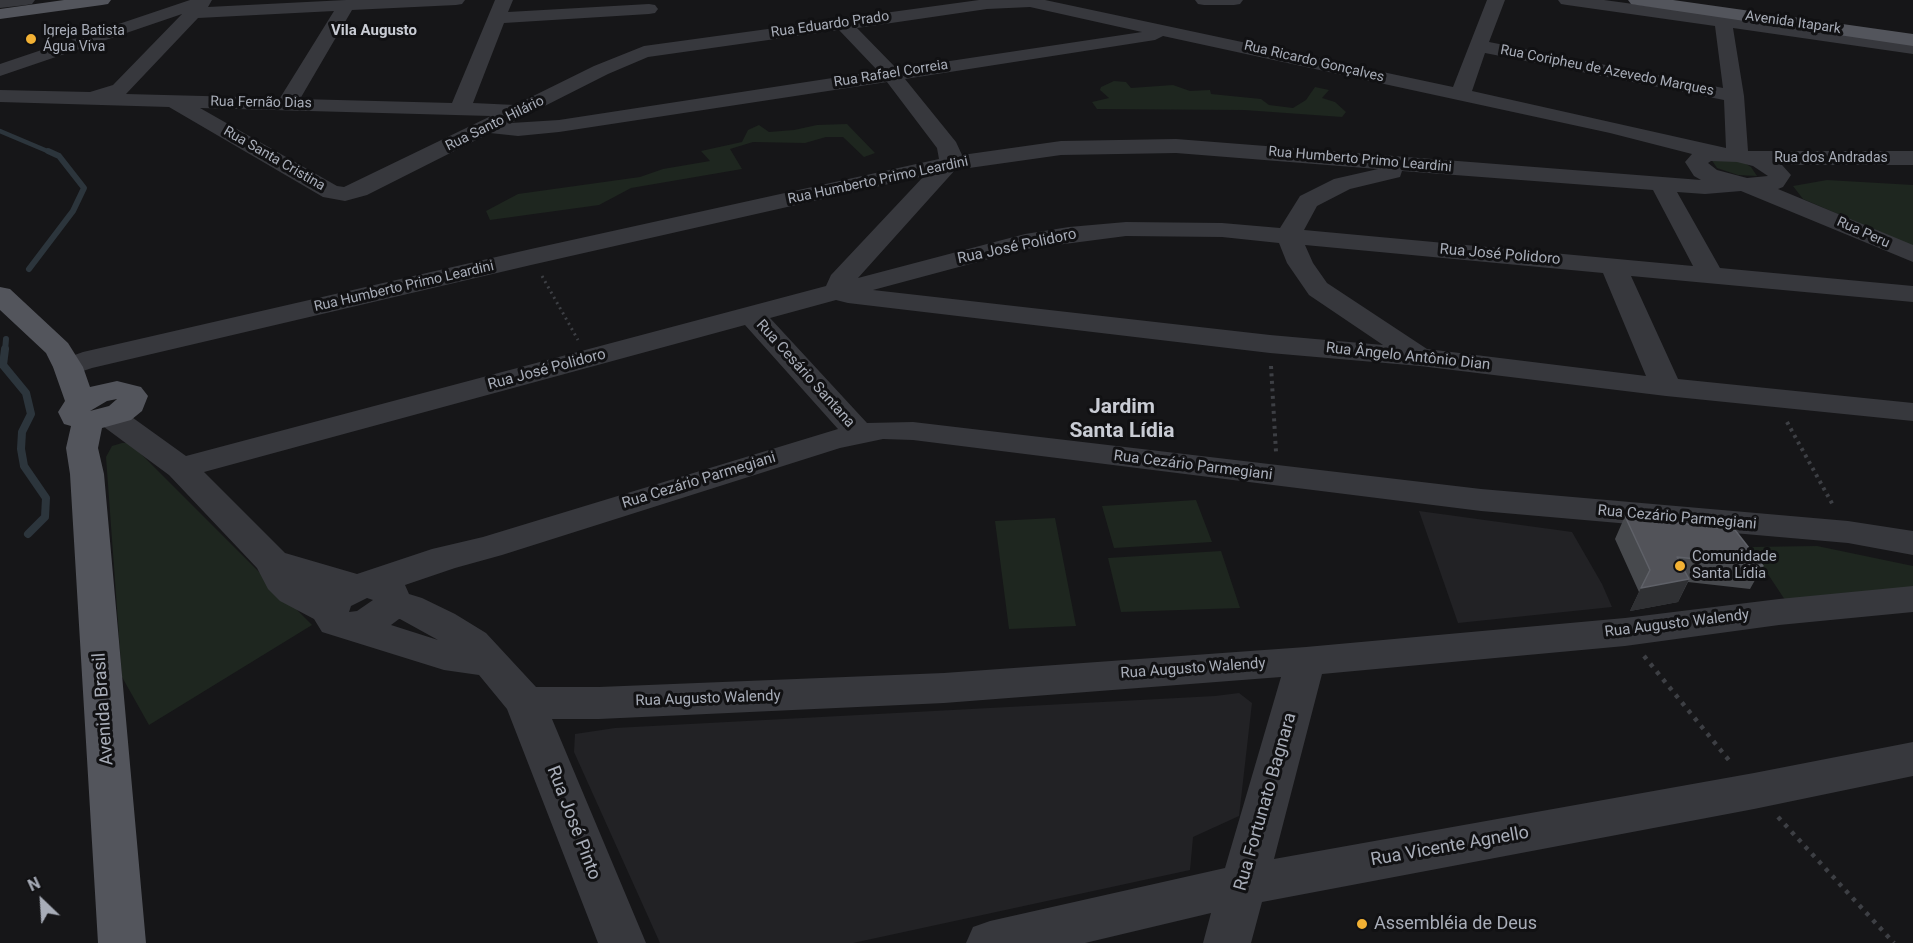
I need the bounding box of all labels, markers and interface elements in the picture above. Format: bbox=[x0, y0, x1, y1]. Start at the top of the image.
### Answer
street label: Rua Eduardo Prado bbox=[770, 8, 890, 42]
street label: Avenida Itapark bbox=[1744, 8, 1842, 38]
district label: Vila Augusto bbox=[331, 22, 417, 40]
place label: Igreja Batista Água Viva bbox=[43, 23, 125, 56]
marker: Igreja Batista Água Viva bbox=[24, 32, 38, 46]
street label: Rua Ricardo Gonçalves bbox=[1242, 38, 1386, 86]
street label: Rua Coripheu de Azevedo Marques bbox=[1499, 42, 1715, 100]
street label: Rua Rafael Correia bbox=[833, 57, 949, 91]
street label: Rua Santo Hilário bbox=[443, 93, 547, 155]
street label: Rua Fernão Dias bbox=[210, 94, 312, 112]
street label: Rua Santa Cristina bbox=[220, 123, 328, 195]
street label: Rua Humberto Primo Leardini bbox=[1268, 144, 1452, 176]
street label: Rua dos Andradas bbox=[1774, 150, 1888, 166]
street label: Rua Humberto Primo Leardini bbox=[786, 154, 970, 208]
street label: Rua Peru bbox=[1834, 214, 1892, 252]
street label: Rua José Polidoro bbox=[956, 226, 1078, 268]
street label: Rua José Polidoro bbox=[1439, 241, 1561, 269]
street label: Rua Humberto Primo Leardini bbox=[312, 258, 496, 316]
street label: Rua Cesário Santana bbox=[752, 316, 858, 432]
street label: Rua Ângelo Antônio Dian bbox=[1325, 339, 1491, 375]
street label: Rua José Polidoro bbox=[486, 346, 608, 394]
district label: Jardim Santa Lídia bbox=[1069, 395, 1175, 445]
street label: Rua Cezário Parmegiani bbox=[1113, 447, 1273, 485]
street label: Rua Cezário Parmegiani bbox=[620, 449, 778, 513]
street label: Rua Cezário Parmegiani bbox=[1597, 502, 1757, 534]
place label: Comunidade Santa Lídia bbox=[1692, 548, 1777, 583]
marker: Comunidade Santa Lídia bbox=[1673, 559, 1687, 573]
street label: Rua Augusto Walendy bbox=[1604, 606, 1750, 642]
street label: Avenida Brasil bbox=[89, 652, 119, 766]
street label: Rua Augusto Walendy bbox=[1120, 655, 1266, 683]
street label: Rua Augusto Walendy bbox=[635, 687, 781, 711]
street label: Rua Fortunato Bagnara bbox=[1230, 710, 1302, 894]
street label: Rua José Pinto bbox=[541, 763, 605, 883]
street label: Rua Vicente Agnello bbox=[1369, 822, 1531, 872]
north arrow bbox=[12, 871, 72, 931]
text: N bbox=[25, 873, 43, 895]
place label: Assembléia de Deus bbox=[1374, 913, 1537, 935]
marker: Assembléia de Deus bbox=[1355, 917, 1369, 931]

